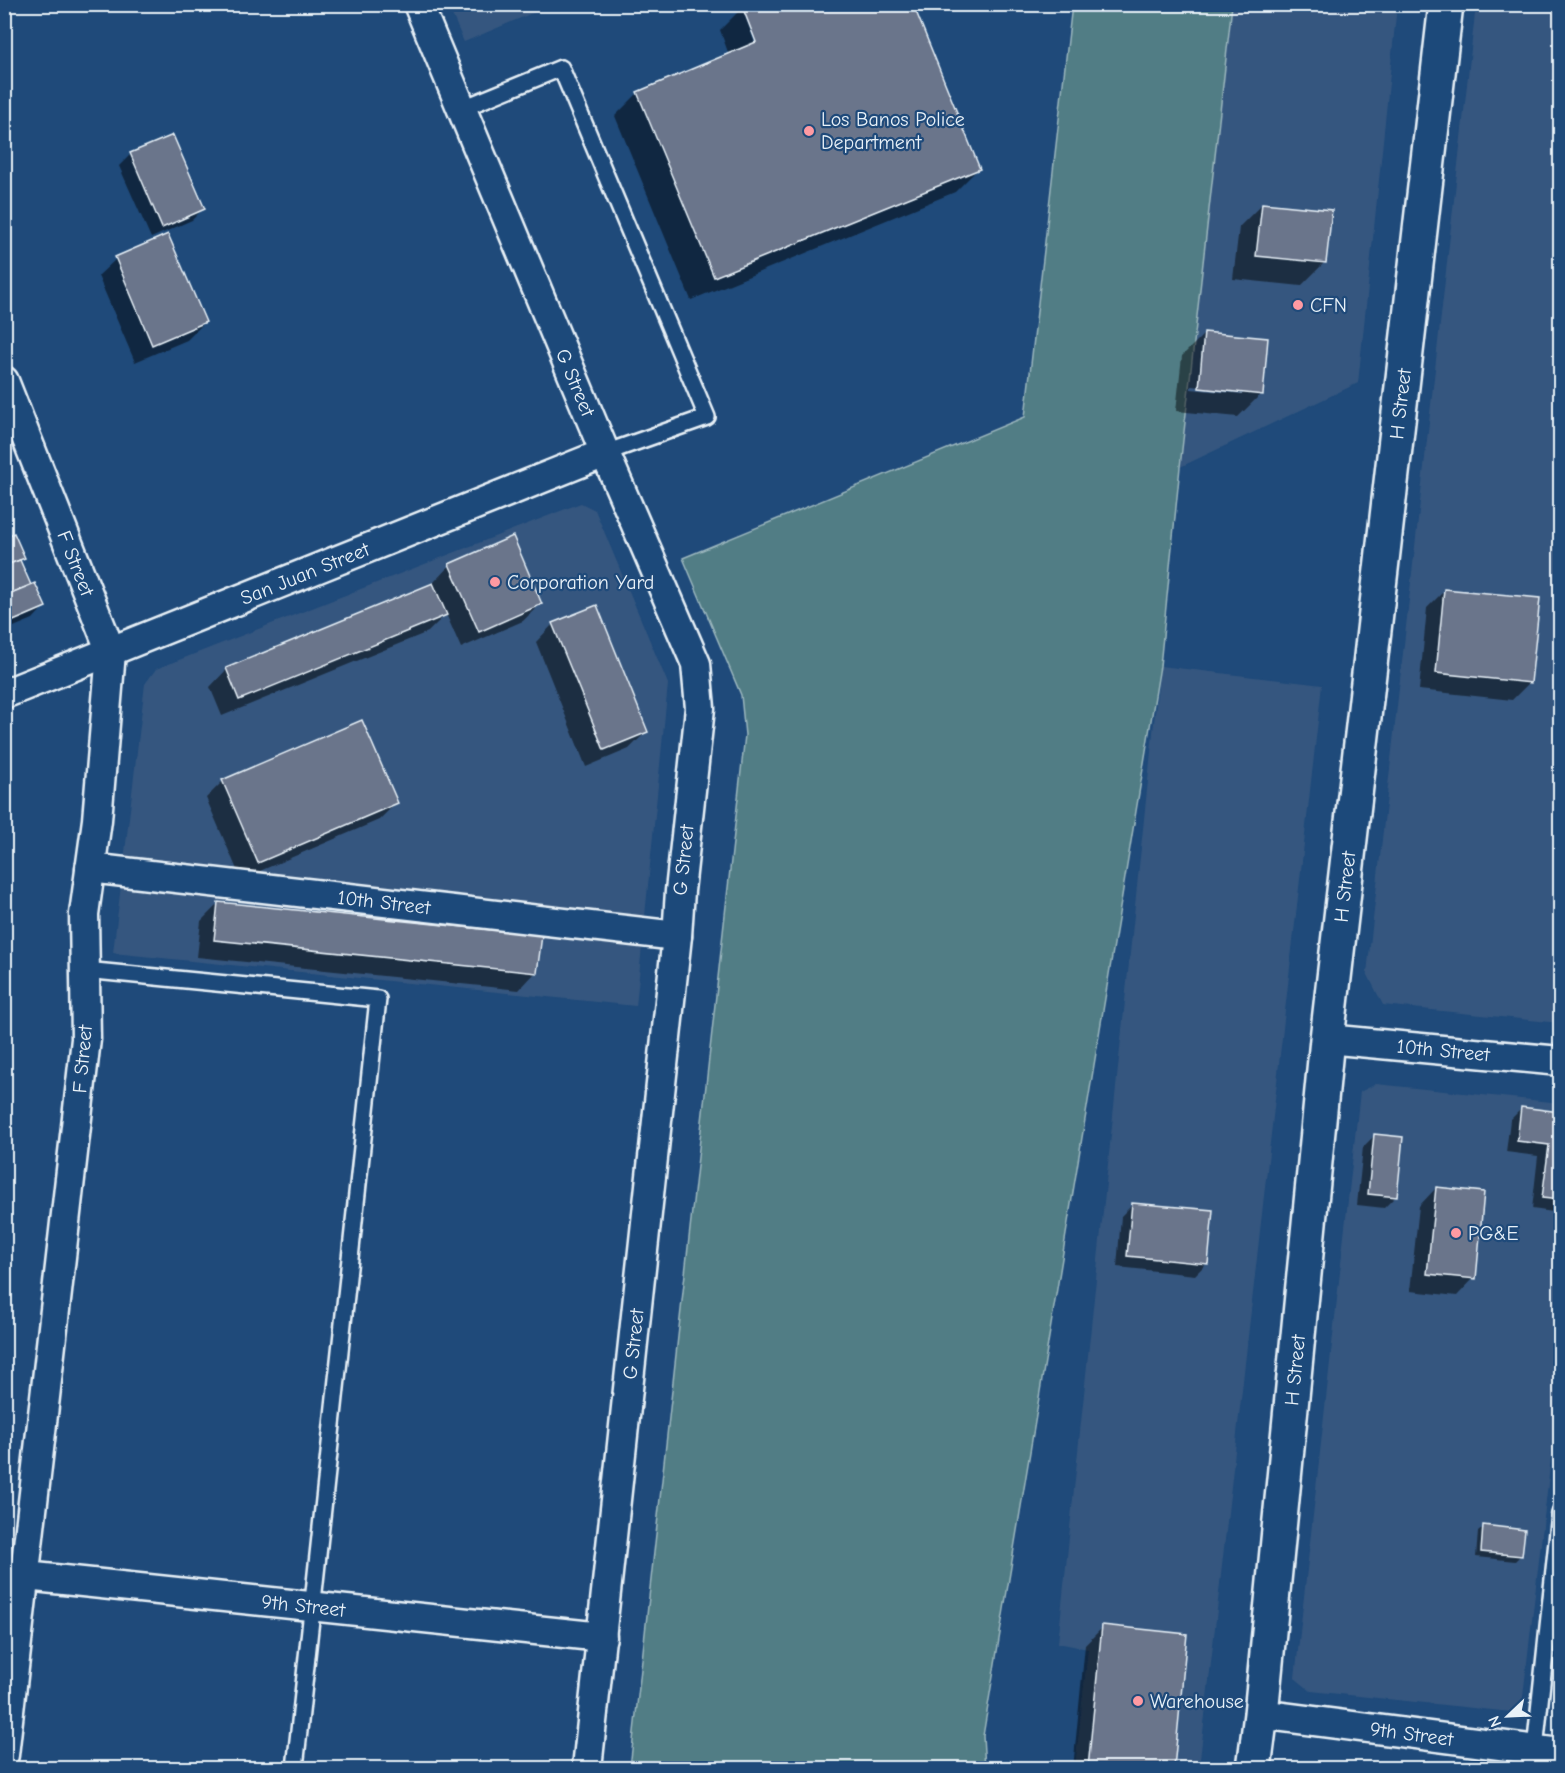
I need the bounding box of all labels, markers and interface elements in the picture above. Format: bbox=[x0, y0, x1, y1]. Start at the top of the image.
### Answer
place label: Los Banos Police Department bbox=[821, 108, 965, 154]
marker: Los Banos Police Department bbox=[802, 124, 816, 138]
place label: CFN bbox=[1310, 294, 1347, 317]
marker: CFN bbox=[1291, 298, 1305, 312]
street label: G Street bbox=[551, 345, 600, 421]
street label: H Street bbox=[1385, 366, 1416, 441]
street label: F Street bbox=[52, 527, 99, 601]
street label: San Juan Street bbox=[237, 537, 374, 610]
place label: Corporation Yard bbox=[507, 571, 654, 594]
marker: Corporation Yard bbox=[488, 575, 502, 589]
street label: G Street bbox=[668, 822, 699, 897]
street label: H Street bbox=[1330, 849, 1361, 923]
street label: 10th Street bbox=[336, 886, 433, 920]
street label: F Street bbox=[68, 1023, 97, 1094]
street label: 10th Street bbox=[1396, 1035, 1492, 1066]
place label: PG&E bbox=[1468, 1222, 1518, 1245]
marker: PG&E bbox=[1449, 1226, 1463, 1240]
street label: G Street bbox=[618, 1306, 649, 1381]
street label: H Street bbox=[1280, 1332, 1310, 1407]
street label: 9th Street bbox=[260, 1590, 347, 1622]
north arrow bbox=[1478, 1686, 1538, 1746]
place label: Warehouse bbox=[1150, 1690, 1244, 1713]
marker: Warehouse bbox=[1131, 1694, 1145, 1708]
text: N bbox=[1485, 1713, 1505, 1730]
street label: 9th Street bbox=[1369, 1717, 1456, 1751]

